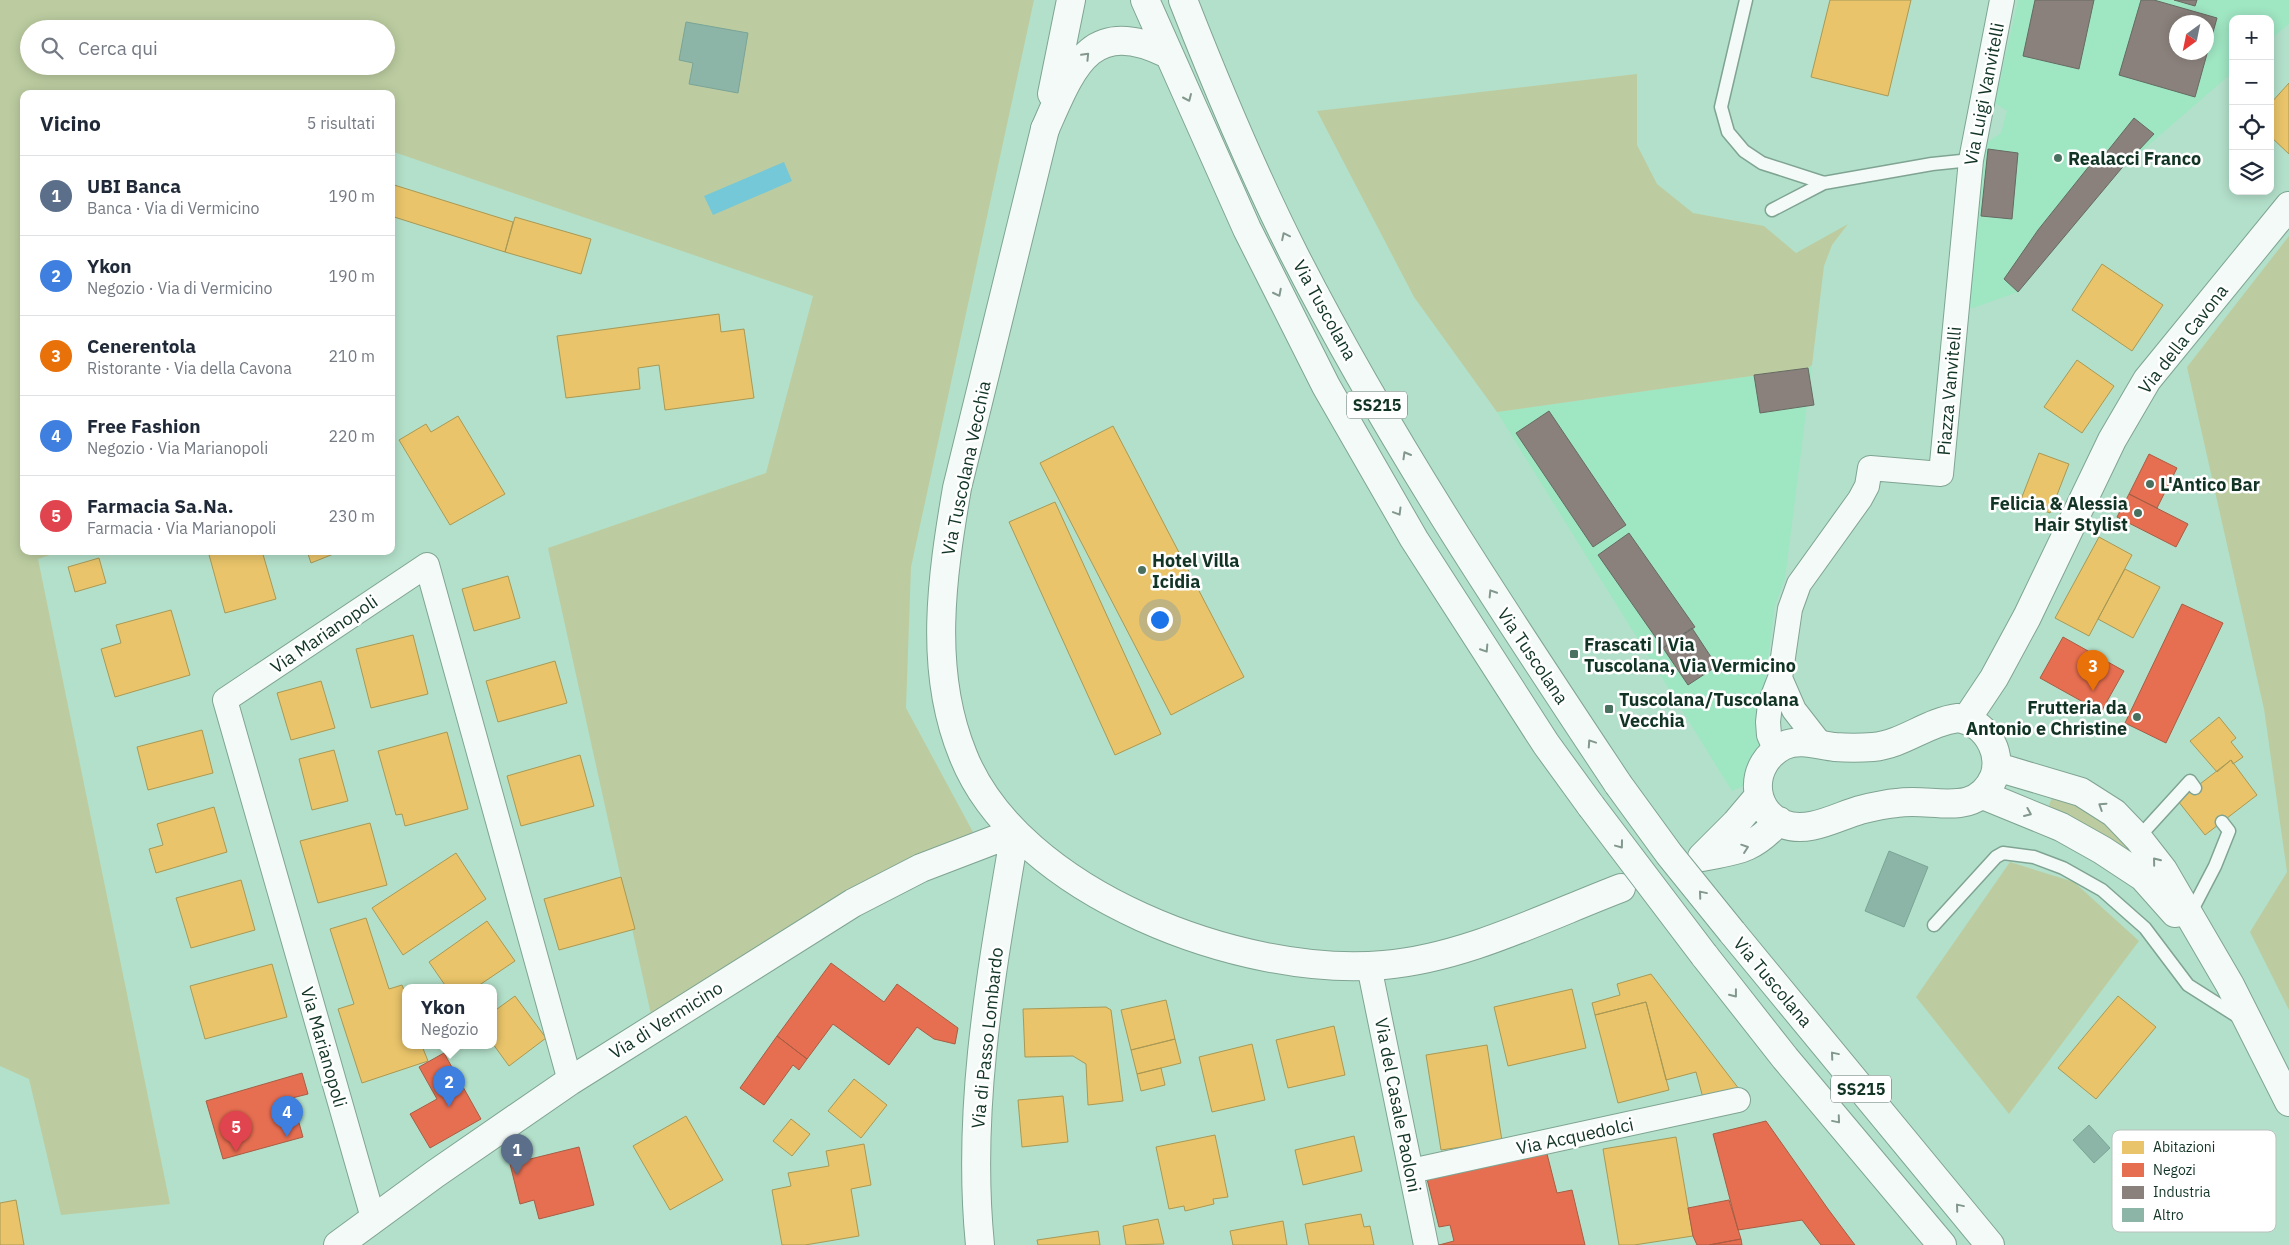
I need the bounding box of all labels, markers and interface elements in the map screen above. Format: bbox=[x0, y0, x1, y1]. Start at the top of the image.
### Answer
north arrow bbox=[2169, 15, 2214, 60]
map controls bbox=[2229, 15, 2274, 195]
button: + bbox=[2229, 15, 2274, 60]
search box bbox=[20, 20, 395, 75]
street label: Via Luigi Vanvitelli bbox=[1959, 21, 2009, 167]
icon: search bbox=[38, 34, 66, 62]
text: Cerca qui bbox=[78, 36, 158, 60]
one-way arrow bbox=[1080, 52, 1089, 61]
button: − bbox=[2229, 60, 2274, 105]
one-way arrow bbox=[1181, 93, 1192, 102]
button: locate bbox=[2229, 105, 2274, 150]
text: Vicino bbox=[40, 109, 101, 137]
text: 5 risultati bbox=[307, 113, 375, 133]
place label: Realacci Franco bbox=[2068, 147, 2201, 170]
button: layers bbox=[2229, 150, 2274, 195]
marker: Realacci Franco bbox=[2052, 152, 2064, 164]
text: UBI Banca bbox=[87, 174, 181, 198]
text: 1 bbox=[51, 186, 61, 206]
text: 190 m bbox=[328, 186, 375, 206]
text: Banca · Via di Vermicino bbox=[87, 198, 260, 218]
one-way arrow bbox=[1281, 232, 1292, 241]
text: Ykon bbox=[87, 254, 132, 278]
street label: Via Tuscolana bbox=[1288, 256, 1362, 364]
text: 2 bbox=[51, 266, 61, 286]
text: 190 m bbox=[328, 266, 375, 286]
text: Negozio · Via di Vermicino bbox=[87, 278, 273, 298]
street label: Via della Cavona bbox=[2133, 279, 2233, 398]
one-way arrow bbox=[1272, 288, 1282, 297]
street label: Piazza Vanvitelli bbox=[1932, 326, 1966, 456]
text: Cenerentola bbox=[87, 334, 196, 358]
text: 3 bbox=[51, 346, 61, 366]
text: 210 m bbox=[328, 346, 375, 366]
text: Ristorante · Via della Cavona bbox=[87, 358, 292, 378]
street label: Via Tuscolana Vecchia bbox=[936, 378, 996, 557]
road number: SS215 bbox=[1347, 392, 1407, 418]
text: Free Fashion bbox=[87, 414, 201, 438]
text: 4 bbox=[51, 426, 61, 446]
text: 220 m bbox=[328, 426, 375, 446]
text: Negozio · Via Marianopoli bbox=[87, 438, 268, 458]
one-way arrow bbox=[1403, 451, 1413, 460]
place label: L'Antico Bar bbox=[2160, 473, 2260, 496]
marker: L'Antico Bar bbox=[2144, 478, 2156, 490]
place label: Felicia & Alessia Hair Stylist bbox=[1990, 492, 2128, 536]
text: Farmacia Sa.Na. bbox=[87, 494, 234, 518]
text: 5 bbox=[51, 506, 61, 526]
text: 230 m bbox=[328, 506, 375, 526]
one-way arrow bbox=[1392, 507, 1402, 516]
marker: Felicia & Alessia Hair Stylist bbox=[2132, 507, 2144, 519]
text: Farmacia · Via Marianopoli bbox=[87, 518, 276, 538]
place label: Hotel Villa Icidia bbox=[1152, 549, 1240, 593]
marker: Hotel Villa Icidia bbox=[1136, 564, 1148, 576]
one-way arrow bbox=[1489, 589, 1498, 599]
street label: Via Marianopoli bbox=[266, 590, 382, 678]
street label: Via Tuscolana bbox=[1492, 604, 1574, 709]
your location bbox=[1147, 607, 1173, 633]
place label: Frascati | Via Tuscolana, Via Vermicino bbox=[1584, 633, 1796, 677]
one-way arrow bbox=[1479, 644, 1488, 653]
marker: Frascati | Via Tuscolana, Via Vermicino bbox=[1568, 648, 1580, 660]
pin: 3 bbox=[2077, 650, 2109, 691]
place label: Tuscolana/Tuscolana Vecchia bbox=[1619, 688, 1799, 732]
place label: Frutteria da Antonio e Christine bbox=[1966, 696, 2127, 740]
marker: Tuscolana/Tuscolana Vecchia bbox=[1603, 703, 1615, 715]
marker: Frutteria da Antonio e Christine bbox=[2131, 711, 2143, 723]
one-way arrow bbox=[1588, 739, 1597, 749]
one-way arrow bbox=[2098, 802, 2107, 812]
one-way arrow bbox=[2024, 808, 2032, 818]
one-way arrow bbox=[1614, 839, 1623, 849]
one-way arrow bbox=[1740, 844, 1749, 854]
one-way arrow bbox=[2154, 858, 2162, 867]
one-way arrow bbox=[1698, 891, 1707, 900]
street label: Via Tuscolana bbox=[1728, 932, 1818, 1032]
street label: Via di Passo Lombardo bbox=[966, 946, 1008, 1130]
street label: Via di Vermicino bbox=[605, 976, 727, 1064]
street label: Via Marianopoli bbox=[296, 984, 352, 1110]
popup bbox=[402, 984, 497, 1049]
one-way arrow bbox=[1728, 988, 1736, 997]
text: Ykon bbox=[421, 995, 465, 1019]
street label: Via del Casale Paoloni bbox=[1370, 1016, 1426, 1194]
text: Negozio bbox=[421, 1019, 478, 1039]
one-way arrow bbox=[1831, 1052, 1839, 1061]
pin: 2 bbox=[433, 1066, 465, 1107]
road number: SS215 bbox=[1831, 1076, 1891, 1102]
pin: 4 bbox=[271, 1096, 303, 1137]
pin: 5 bbox=[220, 1111, 252, 1152]
street label: Via Acquedolci bbox=[1514, 1112, 1636, 1160]
one-way arrow bbox=[1831, 1114, 1840, 1123]
legend bbox=[2112, 1130, 2276, 1232]
pin: 1 bbox=[501, 1134, 533, 1175]
text: Abitazioni bbox=[2153, 1138, 2215, 1156]
text: Negozi bbox=[2153, 1161, 2196, 1179]
text: Industria bbox=[2153, 1183, 2211, 1201]
one-way arrow bbox=[1956, 1204, 1965, 1213]
text: Altro bbox=[2153, 1206, 2184, 1224]

